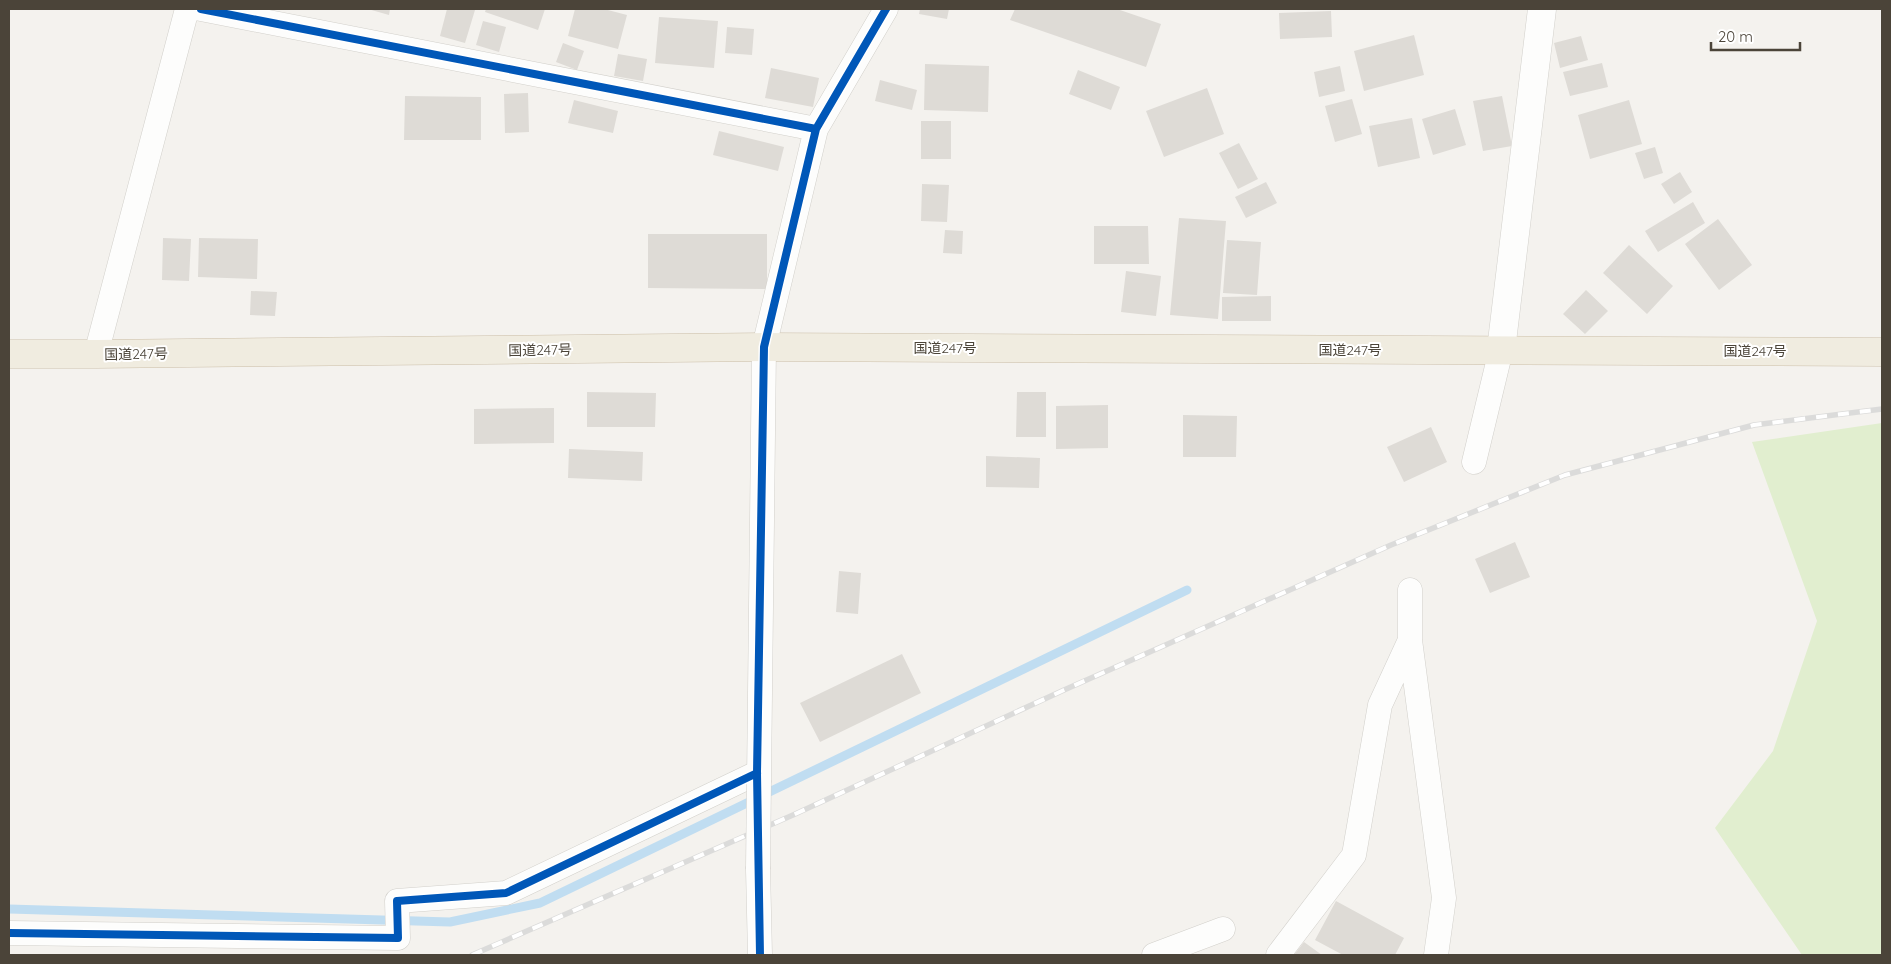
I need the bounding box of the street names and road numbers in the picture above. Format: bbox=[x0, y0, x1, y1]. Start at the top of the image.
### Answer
street label: 国道247号 bbox=[913, 339, 977, 357]
street label: 国道247号 bbox=[508, 340, 572, 360]
street label: 国道247号 bbox=[1318, 341, 1382, 359]
street label: 国道247号 bbox=[1723, 342, 1787, 360]
street label: 国道247号 bbox=[104, 344, 168, 364]

